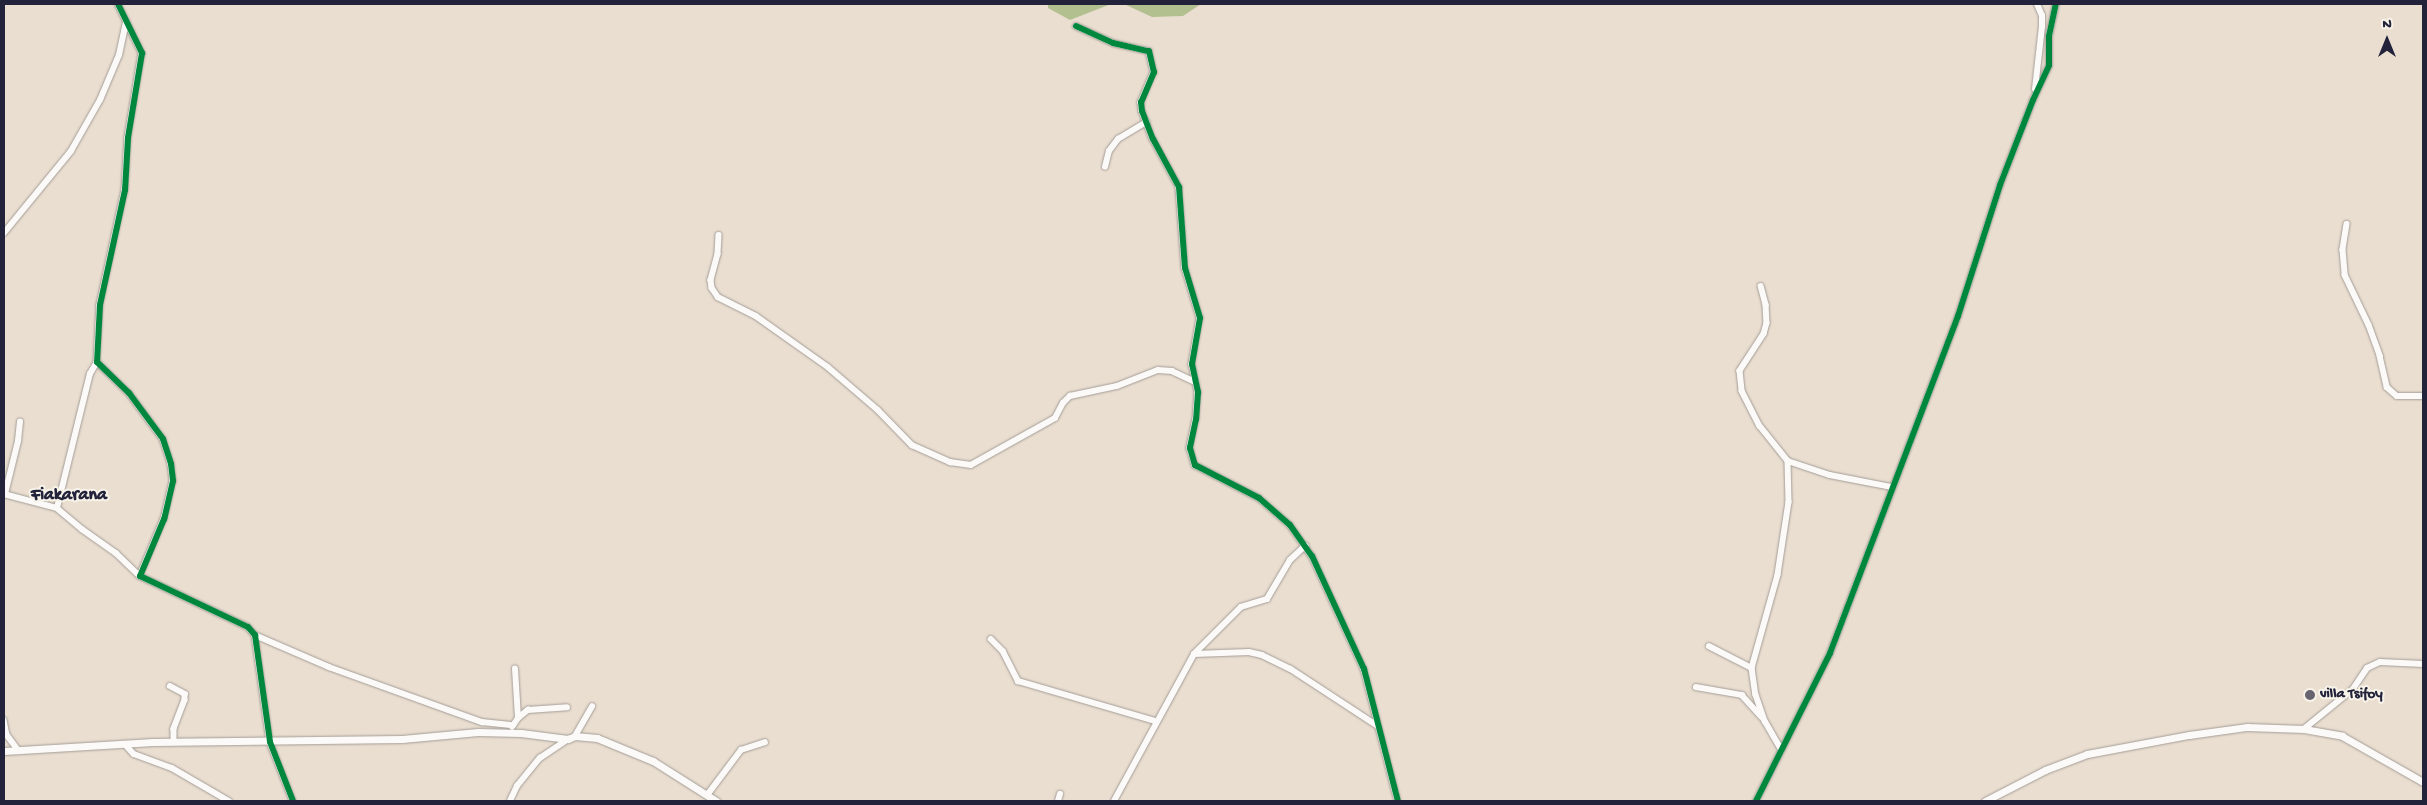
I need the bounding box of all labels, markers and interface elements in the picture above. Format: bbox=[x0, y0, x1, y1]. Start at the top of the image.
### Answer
north arrow bbox=[2362, 15, 2412, 65]
text: N bbox=[2382, 16, 2392, 33]
district label: Fiakarana bbox=[31, 485, 107, 507]
place label: villa Tsifoy bbox=[2320, 686, 2383, 704]
marker: villa Tsifoy bbox=[2304, 689, 2316, 701]

